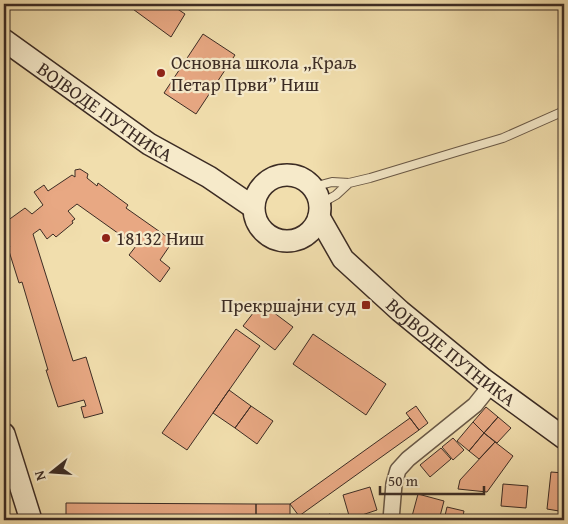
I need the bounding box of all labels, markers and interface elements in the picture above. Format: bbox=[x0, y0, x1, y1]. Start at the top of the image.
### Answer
place label: Основна школа „Краљ Петар Први” Ниш bbox=[171, 48, 357, 98]
street label: ВОЈВОДЕ ПУТНИКА bbox=[32, 54, 178, 169]
marker: Основна школа „Краљ Петар Први” Ниш bbox=[155, 67, 167, 79]
place label: 18132 Ниш bbox=[116, 224, 204, 252]
marker: 18132 Ниш bbox=[100, 232, 112, 244]
place label: Прекршајни суд bbox=[221, 291, 356, 319]
street label: ВОЈВОДЕ ПУТНИКА bbox=[380, 291, 522, 413]
marker: Прекршајни суд bbox=[360, 299, 372, 311]
north arrow bbox=[28, 446, 78, 496]
scale bar bbox=[380, 464, 484, 496]
text: N bbox=[28, 468, 50, 483]
text: 50 m bbox=[388, 470, 419, 491]

